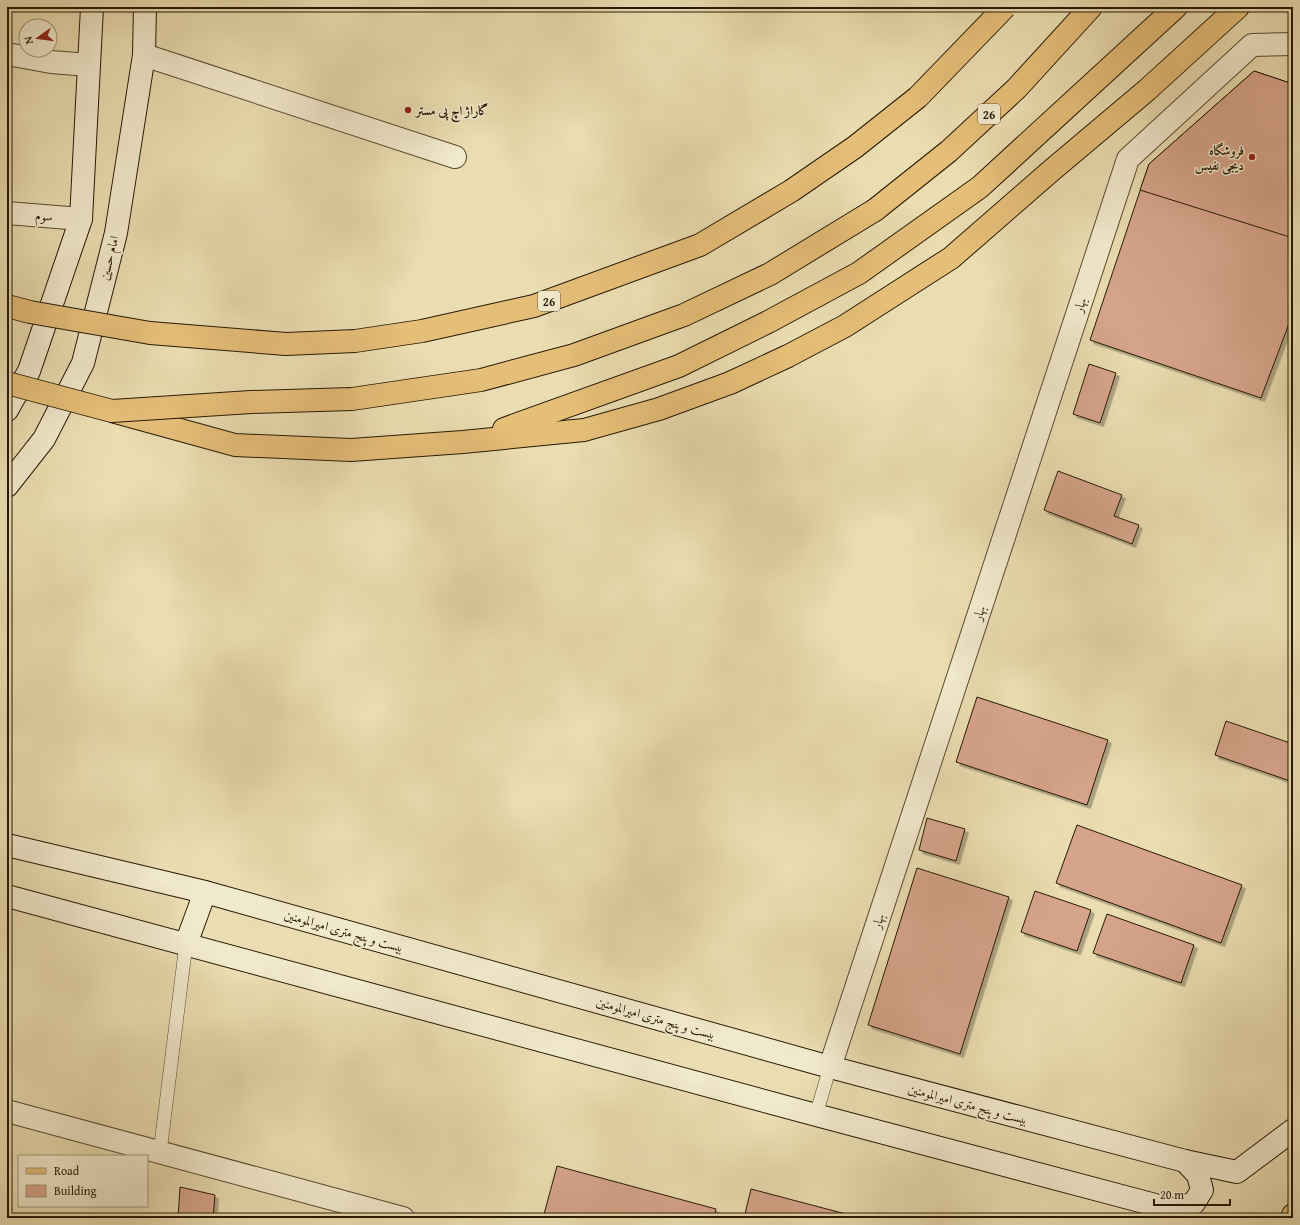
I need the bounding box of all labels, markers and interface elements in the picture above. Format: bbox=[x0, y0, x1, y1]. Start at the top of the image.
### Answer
north arrow bbox=[18, 18, 58, 58]
text: N bbox=[19, 34, 37, 46]
place label: گاراژ اچ پی مستر bbox=[414, 101, 488, 123]
road number: 26 bbox=[978, 104, 1000, 124]
marker: گاراژ اچ پی مستر bbox=[403, 105, 413, 115]
place label: فروشگاه دیجی نفیس bbox=[1195, 141, 1244, 175]
marker: فروشگاه دیجی نفیس bbox=[1247, 152, 1257, 162]
street label: سوم bbox=[34, 206, 54, 228]
street label: امام حسین bbox=[94, 234, 126, 283]
road number: 26 bbox=[538, 291, 560, 311]
street label: بهار bbox=[1068, 295, 1091, 317]
street label: بهار bbox=[967, 603, 990, 625]
street label: بیست و پنج متری امیرالمومنین bbox=[282, 905, 406, 959]
street label: بهار bbox=[866, 911, 889, 933]
street label: بیست و پنج متری امیرالمومنین bbox=[594, 992, 718, 1046]
street label: بیست و پنج متری امیرالمومنین bbox=[906, 1079, 1030, 1131]
legend bbox=[18, 1155, 148, 1207]
text: Road bbox=[54, 1162, 80, 1179]
scale bar bbox=[1154, 1181, 1230, 1207]
text: Building bbox=[54, 1182, 97, 1199]
text: 20 m bbox=[1160, 1186, 1184, 1203]

